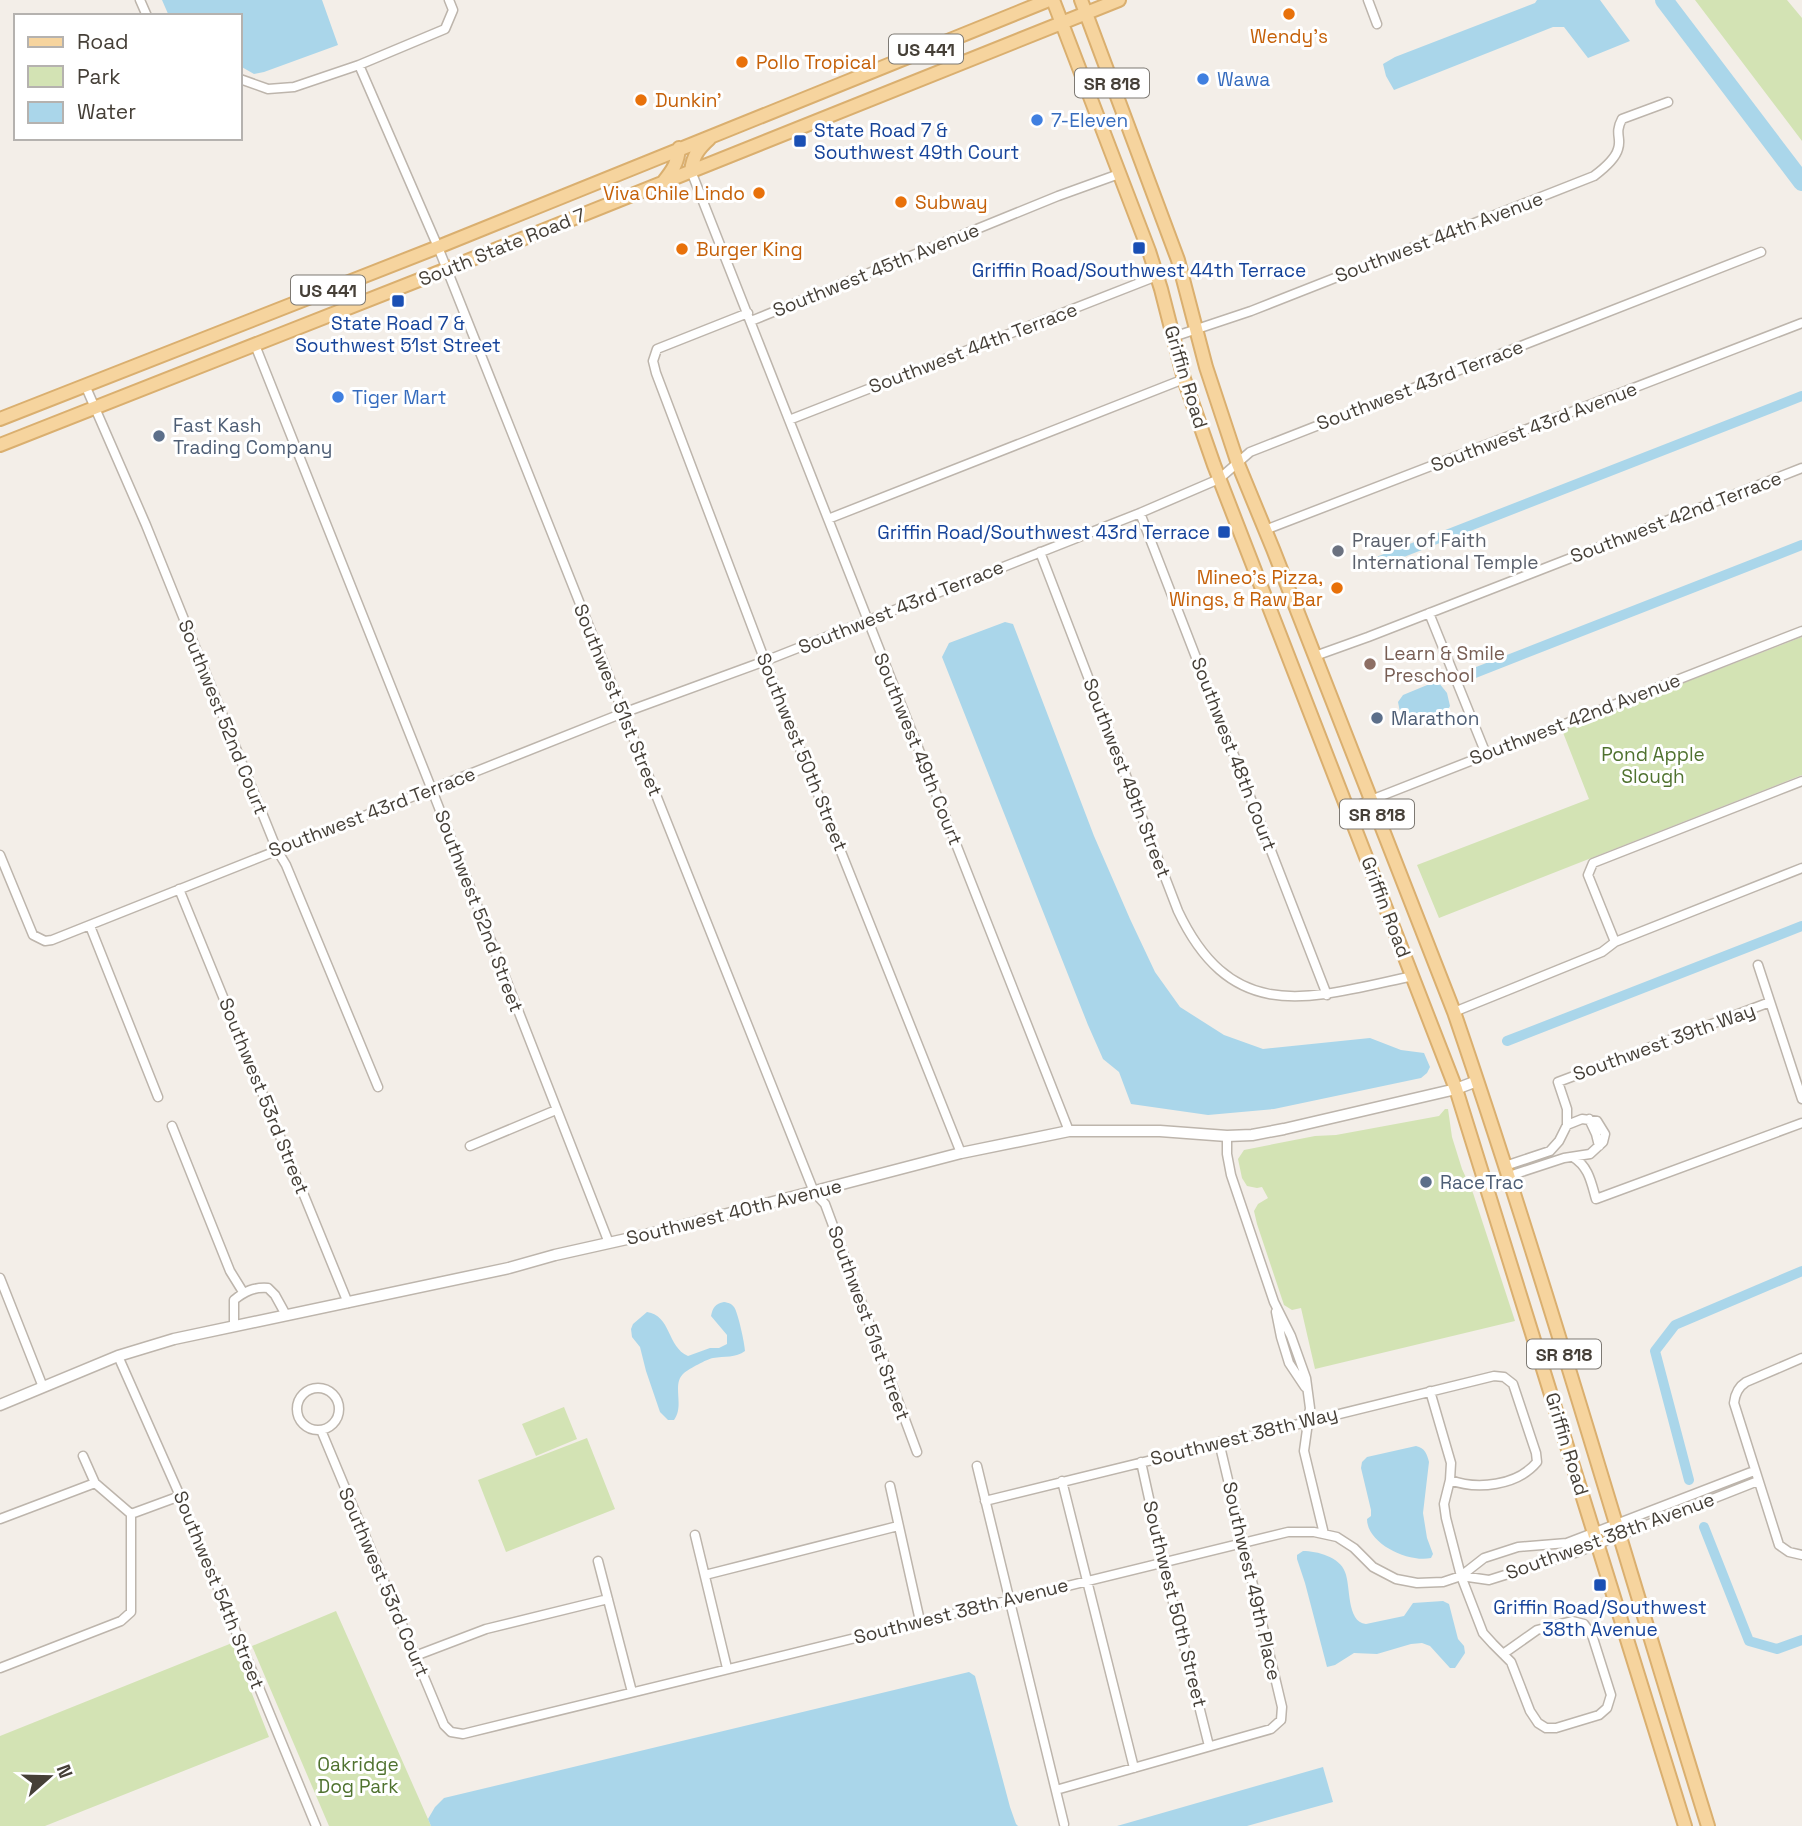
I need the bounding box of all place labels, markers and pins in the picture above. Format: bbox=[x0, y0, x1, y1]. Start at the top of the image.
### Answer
marker: Wendy's bbox=[1281, 6, 1297, 22]
place label: Wendy's bbox=[1250, 24, 1328, 49]
place label: Pollo Tropical bbox=[756, 50, 876, 75]
marker: Pollo Tropical bbox=[734, 54, 750, 70]
place label: Wawa bbox=[1217, 67, 1270, 92]
marker: Wawa bbox=[1195, 71, 1211, 87]
place label: Dunkin' bbox=[655, 88, 722, 113]
marker: Dunkin' bbox=[633, 92, 649, 108]
place label: 7-Eleven bbox=[1051, 108, 1128, 133]
marker: 7-Eleven bbox=[1029, 112, 1045, 128]
place label: State Road 7 & Southwest 49th Court bbox=[814, 118, 1019, 165]
marker: State Road 7 & Southwest 49th Court bbox=[792, 133, 808, 149]
place label: Viva Chile Lindo bbox=[603, 181, 745, 206]
marker: Viva Chile Lindo bbox=[751, 185, 767, 201]
place label: Subway bbox=[915, 190, 988, 215]
marker: Subway bbox=[893, 194, 909, 210]
place label: Burger King bbox=[696, 237, 803, 262]
marker: Griffin Road/Southwest 44th Terrace bbox=[1131, 240, 1147, 256]
marker: Burger King bbox=[674, 241, 690, 257]
place label: Griffin Road/Southwest 44th Terrace bbox=[972, 258, 1306, 283]
marker: State Road 7 & Southwest 51st Street bbox=[390, 293, 406, 309]
place label: State Road 7 & Southwest 51st Street bbox=[295, 311, 501, 358]
place label: Tiger Mart bbox=[352, 385, 446, 410]
marker: Tiger Mart bbox=[330, 389, 346, 405]
place label: Fast Kash Trading Company bbox=[173, 413, 332, 460]
marker: Fast Kash Trading Company bbox=[151, 428, 167, 444]
place label: Griffin Road/Southwest 43rd Terrace bbox=[877, 520, 1210, 545]
marker: Griffin Road/Southwest 43rd Terrace bbox=[1216, 524, 1232, 540]
place label: Prayer of Faith International Temple bbox=[1352, 528, 1539, 575]
marker: Prayer of Faith International Temple bbox=[1330, 543, 1346, 559]
place label: Mineo's Pizza, Wings, & Raw Bar bbox=[1169, 565, 1323, 612]
marker: Mineo's Pizza, Wings, & Raw Bar bbox=[1329, 580, 1345, 596]
place label: Learn & Smile Preschool bbox=[1384, 641, 1505, 688]
marker: Learn & Smile Preschool bbox=[1362, 656, 1378, 672]
place label: Marathon bbox=[1391, 706, 1479, 731]
marker: Marathon bbox=[1369, 710, 1385, 726]
place label: RaceTrac bbox=[1440, 1170, 1524, 1195]
marker: RaceTrac bbox=[1418, 1174, 1434, 1190]
marker: Griffin Road/Southwest 38th Avenue bbox=[1592, 1577, 1608, 1593]
place label: Griffin Road/Southwest 38th Avenue bbox=[1493, 1595, 1707, 1642]

